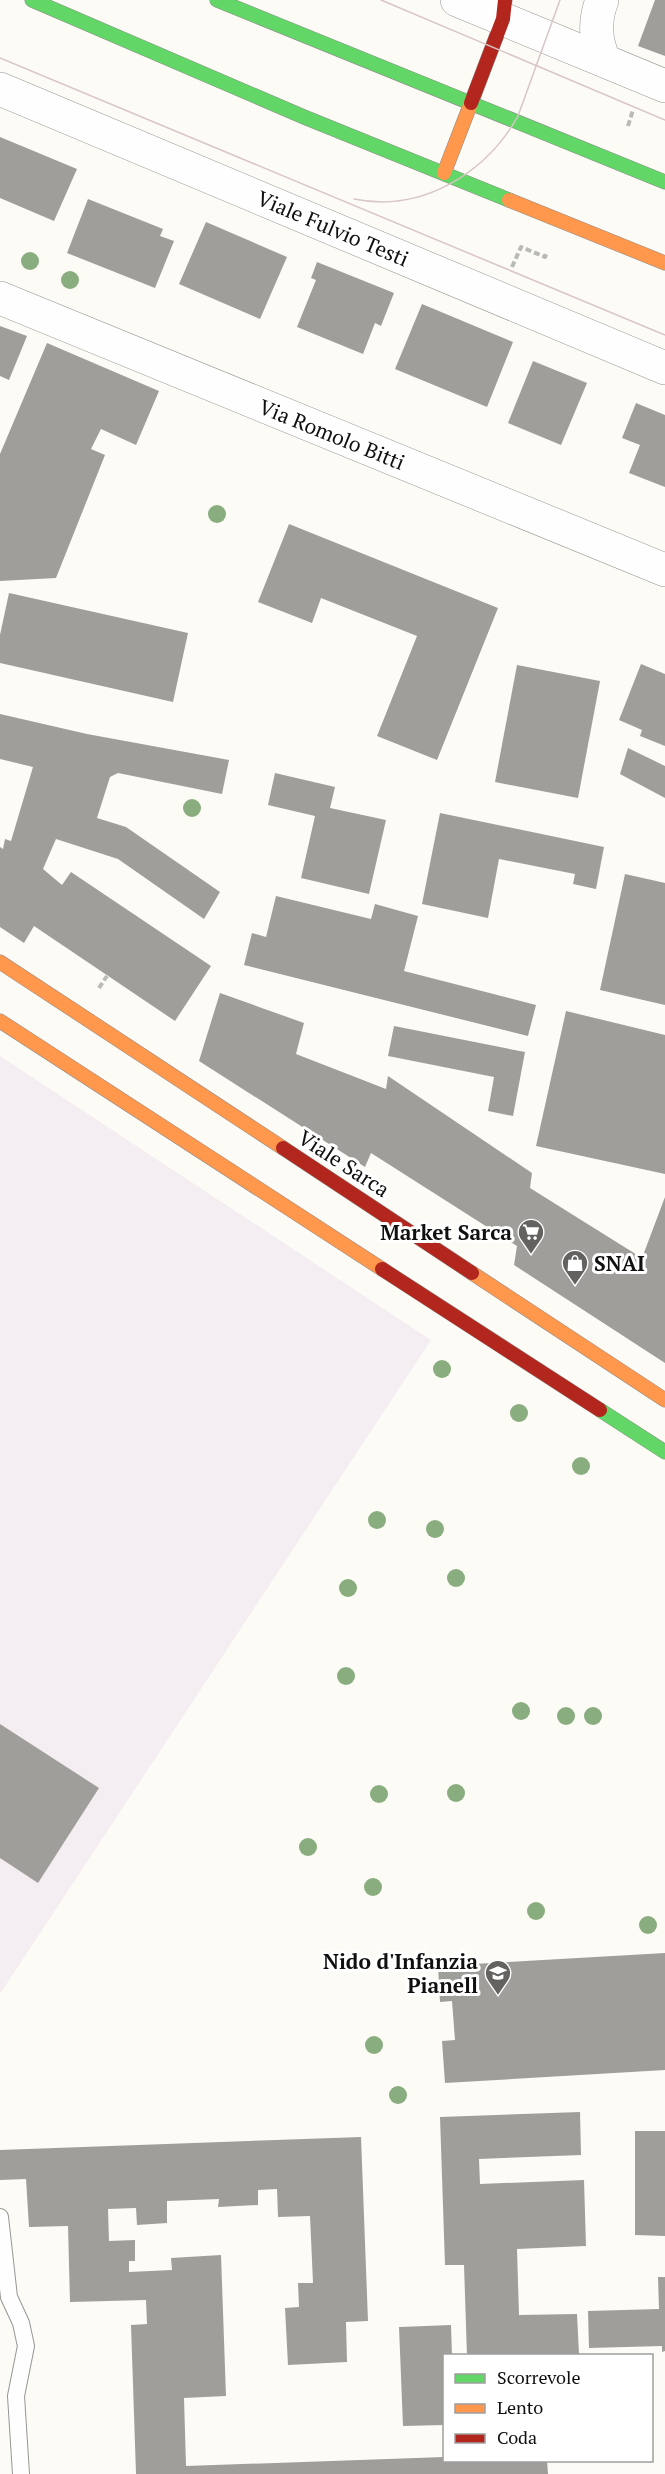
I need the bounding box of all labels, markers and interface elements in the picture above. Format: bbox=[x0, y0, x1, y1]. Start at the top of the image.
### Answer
street label: Viale Fulvio Testi bbox=[253, 183, 413, 273]
street label: Via Romolo Bitti bbox=[255, 392, 409, 476]
street label: Viale Sarca bbox=[293, 1123, 395, 1203]
supermarket icon: Market Sarca bbox=[516, 1217, 546, 1255]
place label: Market Sarca bbox=[380, 1218, 512, 1246]
shop icon: SNAI bbox=[560, 1248, 590, 1286]
place label: SNAI bbox=[594, 1249, 645, 1277]
place label: Nido d'Infanzia Pianell bbox=[323, 1947, 478, 1999]
school or university icon: Nido d'Infanzia Pianell bbox=[483, 1958, 513, 1996]
legend bbox=[443, 2354, 653, 2462]
text: Scorrevole bbox=[497, 2365, 580, 2389]
text: Lento bbox=[497, 2395, 543, 2419]
text: Coda bbox=[497, 2425, 537, 2449]

